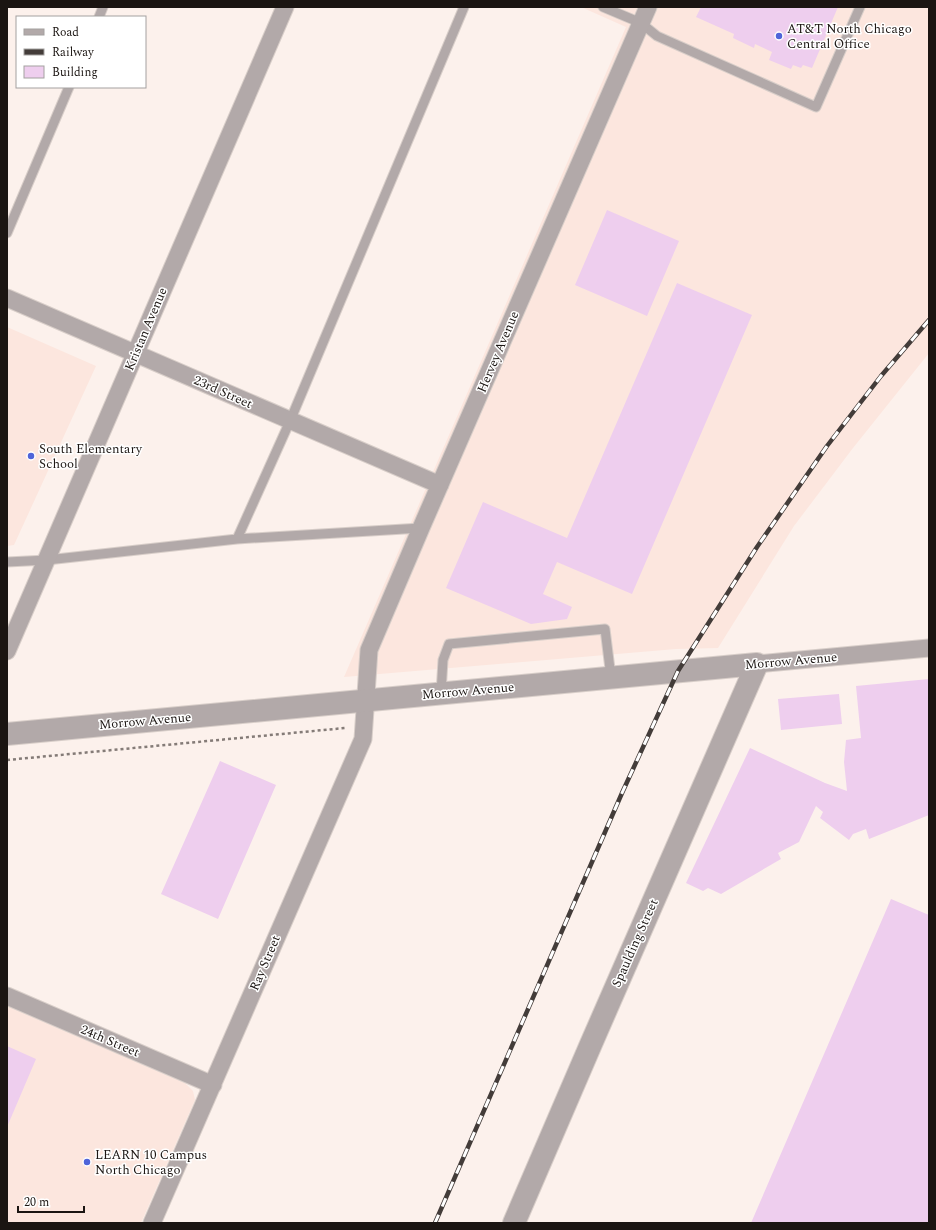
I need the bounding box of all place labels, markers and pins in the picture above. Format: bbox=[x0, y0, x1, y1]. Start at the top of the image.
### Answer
place label: AT&T North Chicago Central Office bbox=[787, 19, 912, 54]
marker: AT&T North Chicago Central Office bbox=[774, 31, 784, 41]
place label: South Elementary School bbox=[39, 439, 143, 474]
marker: South Elementary School bbox=[26, 451, 36, 461]
place label: LEARN 10 Campus North Chicago bbox=[95, 1145, 207, 1180]
marker: LEARN 10 Campus North Chicago bbox=[82, 1157, 92, 1167]

